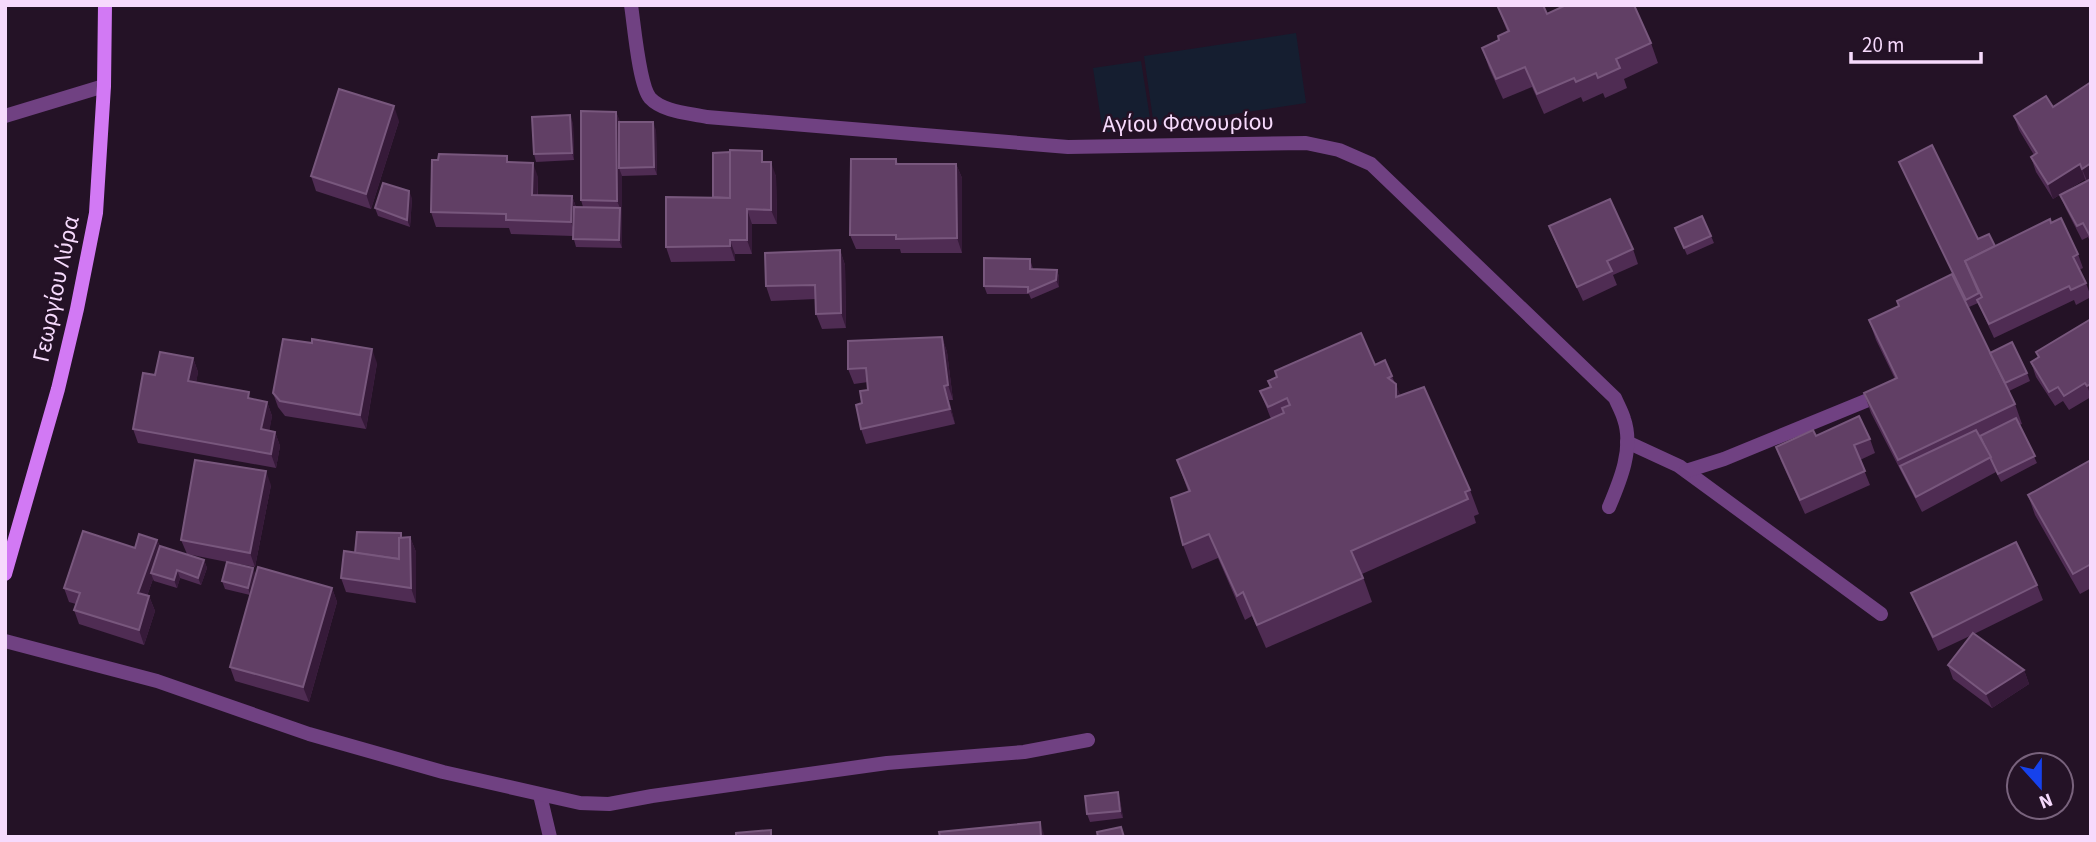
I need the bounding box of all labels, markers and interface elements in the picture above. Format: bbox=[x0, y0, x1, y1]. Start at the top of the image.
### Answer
scale bar bbox=[1851, 21, 1980, 65]
text: 20 m bbox=[1862, 30, 1904, 60]
street label: Αγίου Φανουρίου bbox=[1102, 104, 1274, 142]
street label: Γεωργίου Λύρα bbox=[23, 212, 89, 365]
north arrow bbox=[2005, 751, 2075, 821]
text: N bbox=[2035, 786, 2056, 815]

